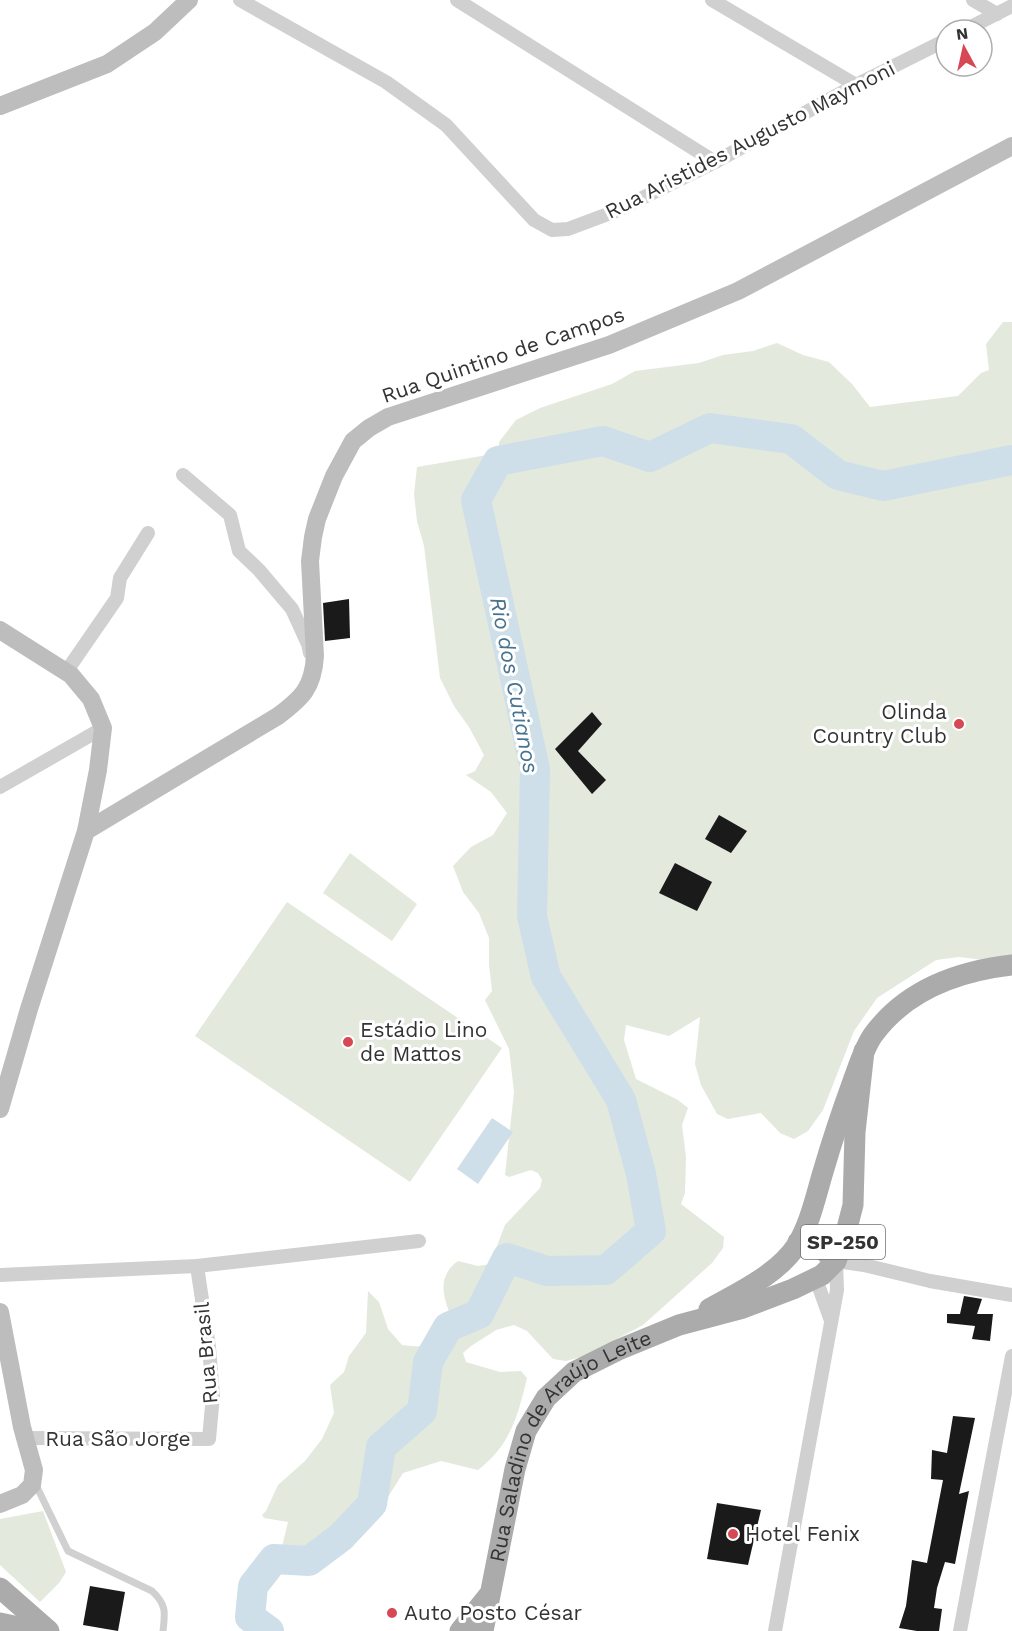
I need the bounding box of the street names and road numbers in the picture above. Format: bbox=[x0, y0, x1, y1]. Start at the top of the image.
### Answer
street label: Rua Aristides Augusto Maymoni bbox=[601, 55, 899, 224]
street label: Rua Quintino de Campos bbox=[378, 301, 628, 408]
road number: SP-250 bbox=[801, 1225, 885, 1259]
street label: Rua Brasil bbox=[189, 1300, 222, 1405]
street label: Rua Saladino de Araújo Leite bbox=[484, 1325, 655, 1564]
street label: Rua São Jorge bbox=[45, 1426, 191, 1451]

